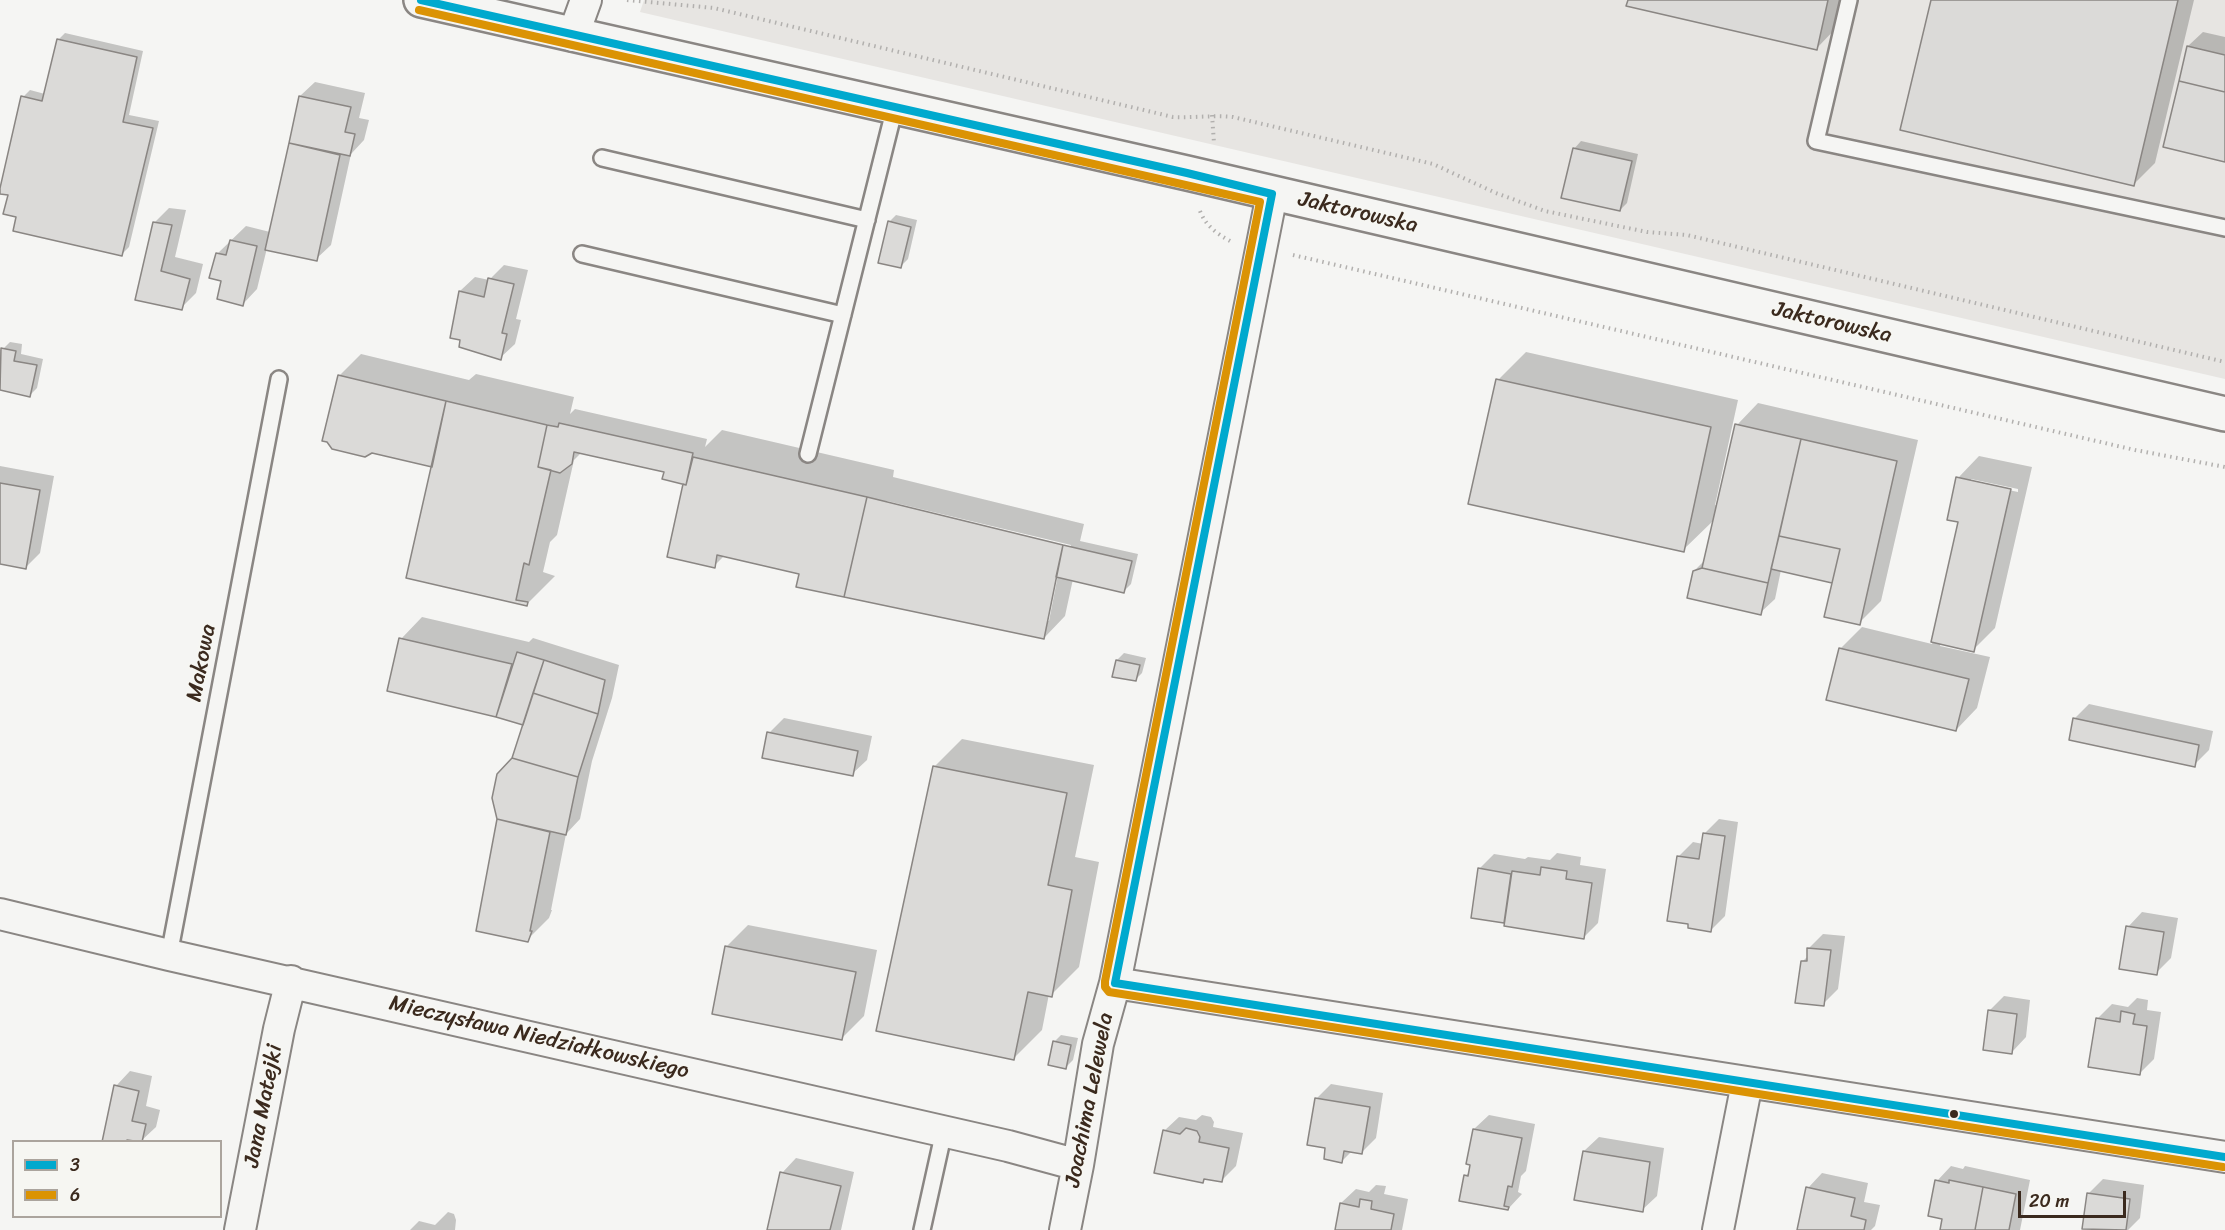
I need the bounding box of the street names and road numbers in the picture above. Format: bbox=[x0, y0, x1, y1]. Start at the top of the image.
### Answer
street label: Jaktorowska bbox=[1296, 186, 1420, 240]
street label: Jaktorowska bbox=[1770, 296, 1894, 350]
street label: Makowa bbox=[182, 622, 222, 704]
street label: Mieczysława Niedziałkowskiego bbox=[387, 991, 691, 1085]
street label: Joachima Lelewela bbox=[1060, 1011, 1120, 1189]
street label: Jana Matejki bbox=[239, 1042, 289, 1170]

